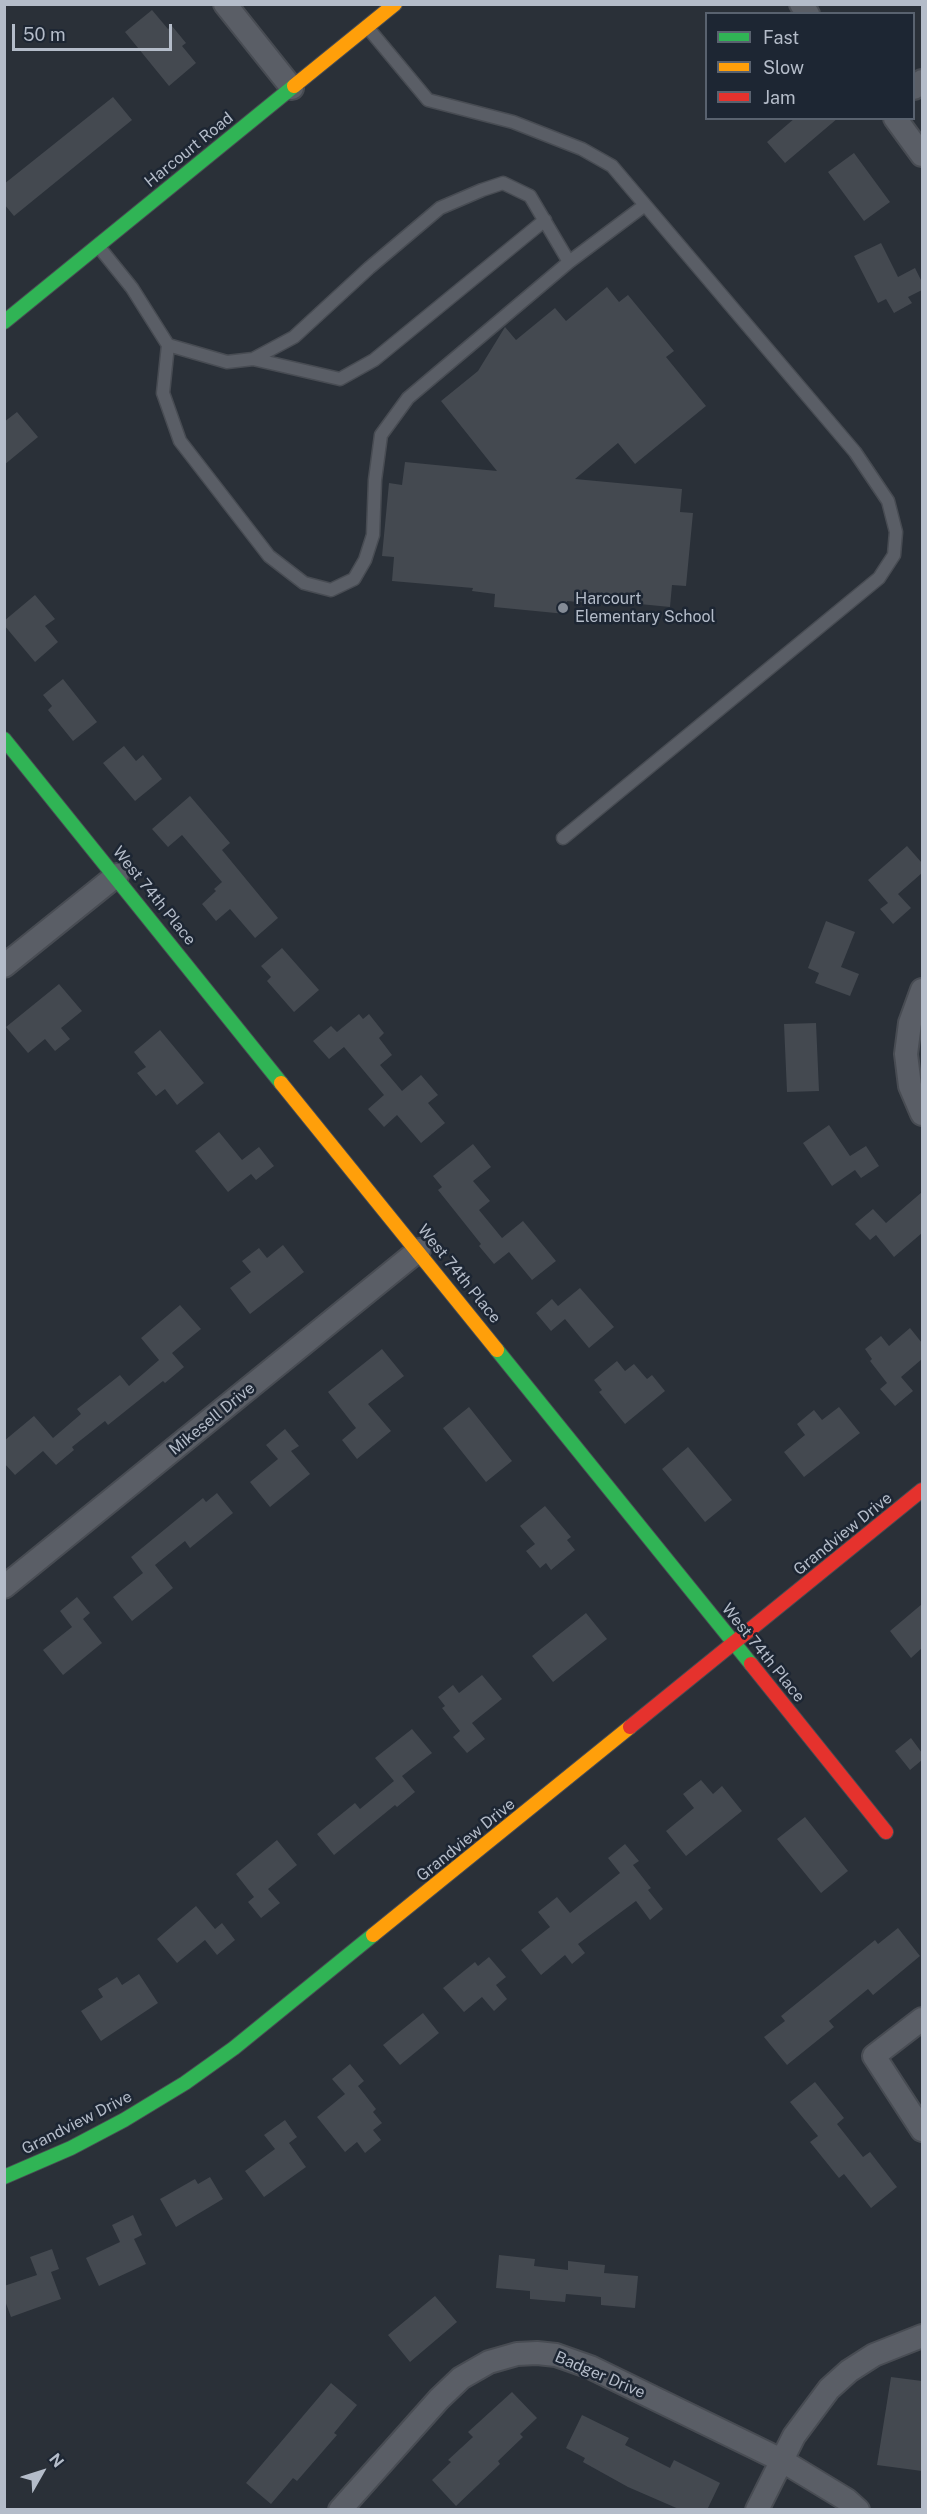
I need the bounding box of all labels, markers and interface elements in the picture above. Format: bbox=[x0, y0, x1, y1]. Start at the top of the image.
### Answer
scale bar bbox=[15, 12, 176, 50]
legend bbox=[705, 12, 915, 120]
text: 50 m bbox=[23, 24, 66, 45]
text: Fast bbox=[763, 27, 799, 48]
text: Slow bbox=[763, 57, 804, 78]
text: Jam bbox=[763, 87, 796, 108]
street label: Harcourt Road bbox=[141, 108, 237, 192]
place label: Harcourt Elementary School bbox=[575, 589, 715, 627]
marker: Harcourt Elementary School bbox=[556, 601, 570, 615]
street label: West 74th Place bbox=[108, 843, 200, 949]
street label: West 74th Place bbox=[413, 1221, 505, 1327]
street label: Mikesell Drive bbox=[165, 1379, 259, 1459]
street label: Grandview Drive bbox=[790, 1488, 896, 1580]
street label: West 74th Place bbox=[717, 1600, 809, 1706]
street label: Grandview Drive bbox=[413, 1794, 519, 1886]
street label: Grandview Drive bbox=[19, 2087, 135, 2159]
street label: Badger Drive bbox=[552, 2347, 648, 2403]
north arrow bbox=[12, 2442, 72, 2502]
text: N bbox=[45, 2450, 68, 2471]

